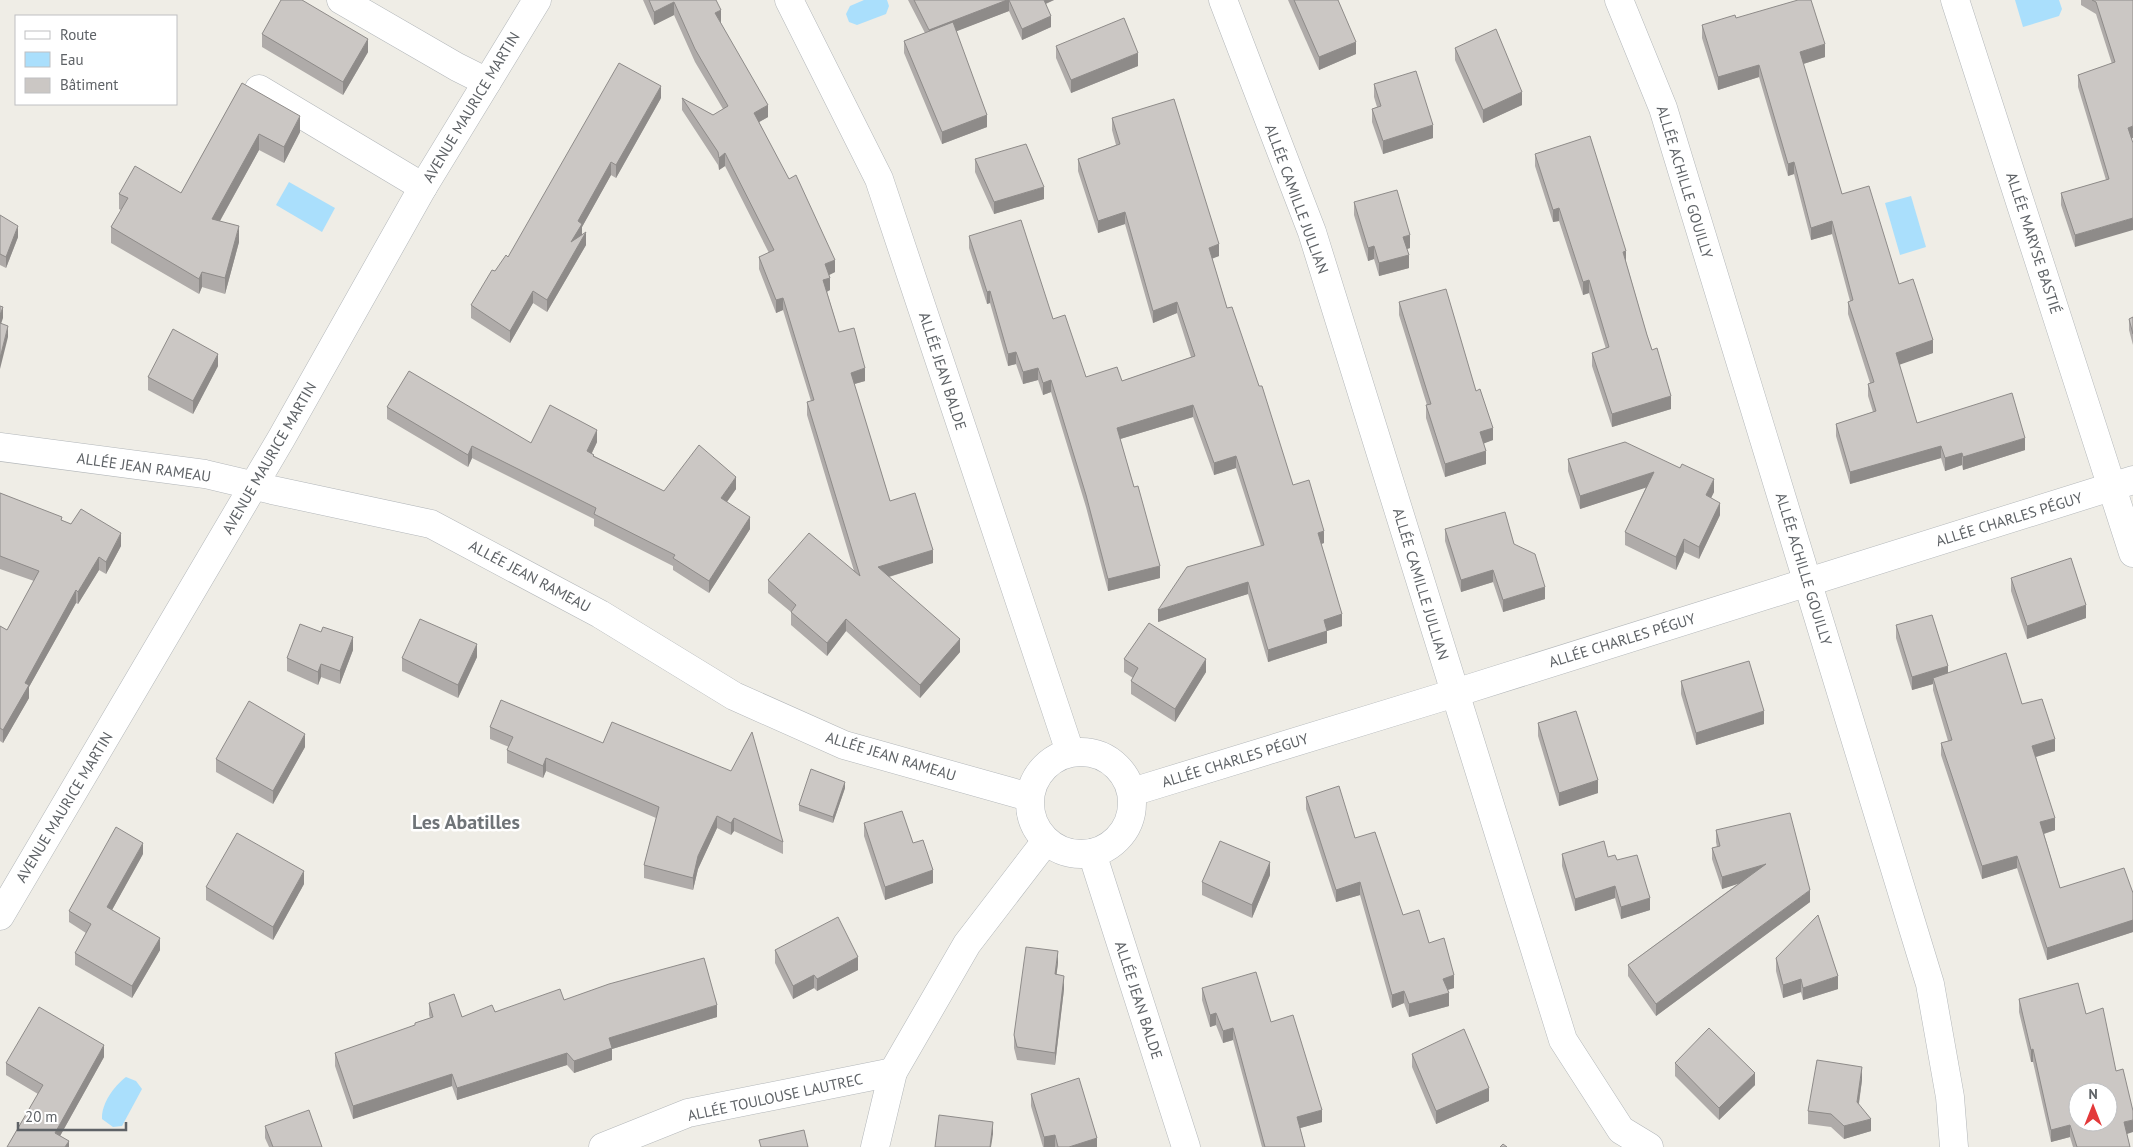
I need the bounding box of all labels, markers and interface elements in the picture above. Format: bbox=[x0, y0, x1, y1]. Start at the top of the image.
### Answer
legend bbox=[15, 15, 178, 105]
text: Route bbox=[60, 25, 97, 44]
street label: AVENUE MAURICE MARTIN bbox=[418, 28, 524, 186]
text: Eau bbox=[60, 50, 84, 69]
text: Bâtiment bbox=[60, 75, 118, 94]
street label: ALLÉE ACHILLE GOUILLY bbox=[1653, 103, 1717, 261]
street label: ALLÉE CAMILLE JULLIAN bbox=[1261, 122, 1333, 276]
street label: ALLÉE MARYSE BASTIÉ bbox=[2002, 170, 2066, 316]
street label: ALLÉE JEAN BALDE bbox=[915, 310, 971, 432]
street label: AVENUE MAURICE MARTIN bbox=[218, 379, 320, 537]
street label: ALLÉE JEAN RAMEAU bbox=[76, 448, 212, 486]
street label: ALLÉE CHARLES PÉGUY bbox=[1933, 487, 2085, 550]
street label: ALLÉE ACHILLE GOUILLY bbox=[1772, 490, 1836, 648]
street label: ALLÉE CAMILLE JULLIAN bbox=[1389, 506, 1453, 662]
street label: ALLÉE JEAN RAMEAU bbox=[466, 536, 594, 616]
street label: ALLÉE CHARLES PÉGUY bbox=[1546, 608, 1698, 671]
street label: ALLÉE JEAN RAMEAU bbox=[823, 727, 959, 785]
street label: AVENUE MAURICE MARTIN bbox=[11, 728, 117, 886]
street label: ALLÉE CHARLES PÉGUY bbox=[1159, 728, 1311, 791]
district label: Les Abatilles bbox=[412, 809, 520, 835]
street label: ALLÉE JEAN BALDE bbox=[1111, 939, 1167, 1061]
street label: ALLÉE TOULOUSE LAUTREC bbox=[686, 1069, 864, 1125]
north arrow bbox=[2068, 1082, 2118, 1132]
text: N bbox=[2088, 1085, 2098, 1103]
scale bar bbox=[18, 1100, 125, 1132]
text: 20 m bbox=[25, 1107, 58, 1126]

